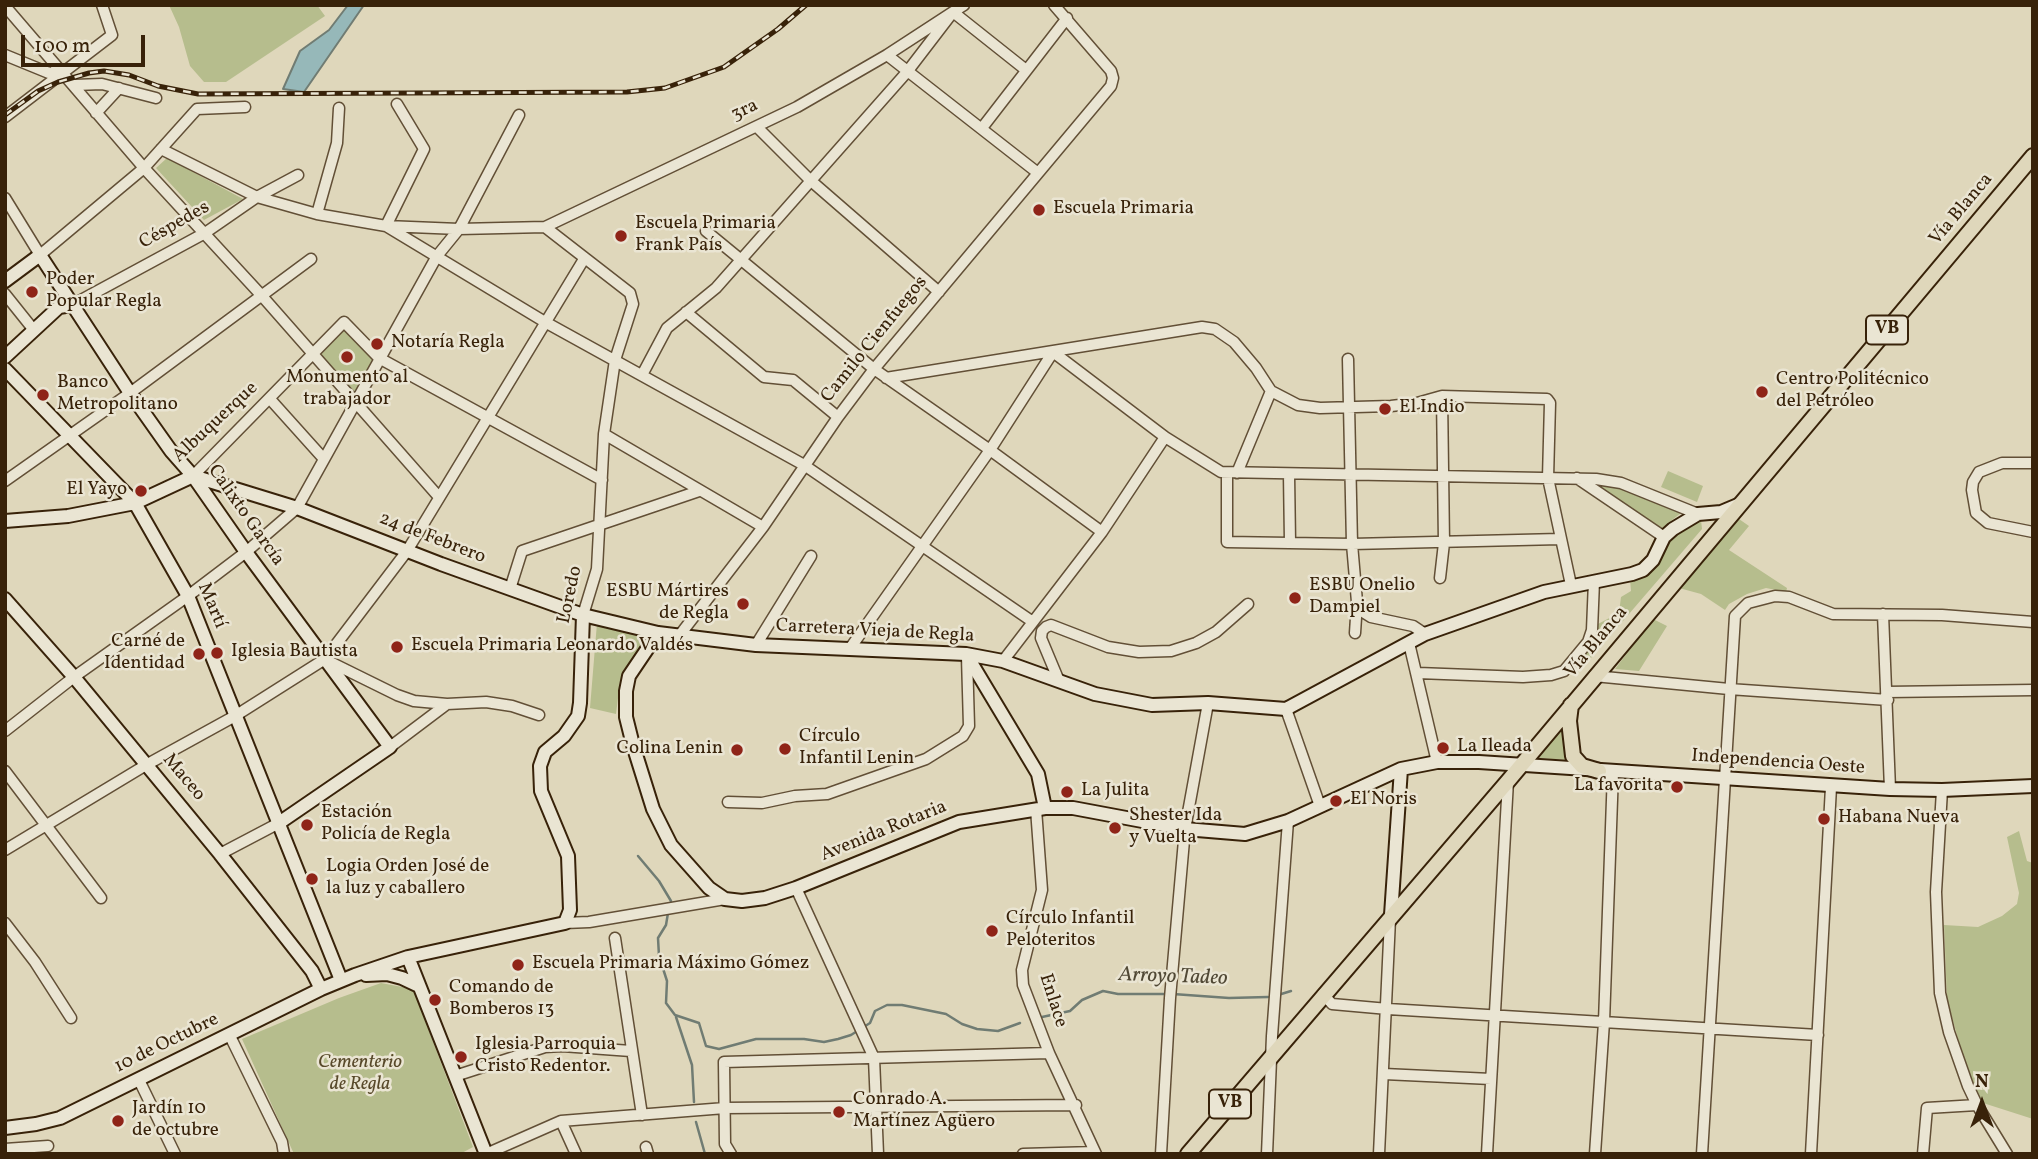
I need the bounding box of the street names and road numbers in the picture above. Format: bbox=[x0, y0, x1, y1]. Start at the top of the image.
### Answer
street label: 3ra bbox=[728, 95, 762, 127]
street label: Vía Blanca bbox=[1925, 169, 1999, 251]
street label: Céspedes bbox=[136, 197, 214, 255]
street label: Camilo Cienfuegos bbox=[817, 272, 933, 408]
road number: VB bbox=[1866, 316, 1908, 344]
street label: Albuquerque bbox=[169, 378, 263, 468]
street label: Calixto García bbox=[202, 461, 288, 571]
street label: 24 de Febrero bbox=[375, 508, 489, 570]
street label: Loredo bbox=[554, 564, 588, 626]
street label: Martí bbox=[191, 580, 231, 632]
street label: Vía Blanca bbox=[1560, 602, 1634, 684]
street label: Carretera Vieja de Regla bbox=[775, 615, 975, 649]
street label: Independencia Oeste bbox=[1690, 746, 1866, 780]
street label: Maceo bbox=[157, 750, 209, 806]
street label: Avenida Rotaria bbox=[818, 796, 950, 868]
street label: Enlace bbox=[1033, 971, 1071, 1031]
street label: 10 de Octubre bbox=[111, 1009, 223, 1079]
road number: VB bbox=[1209, 1090, 1251, 1119]

